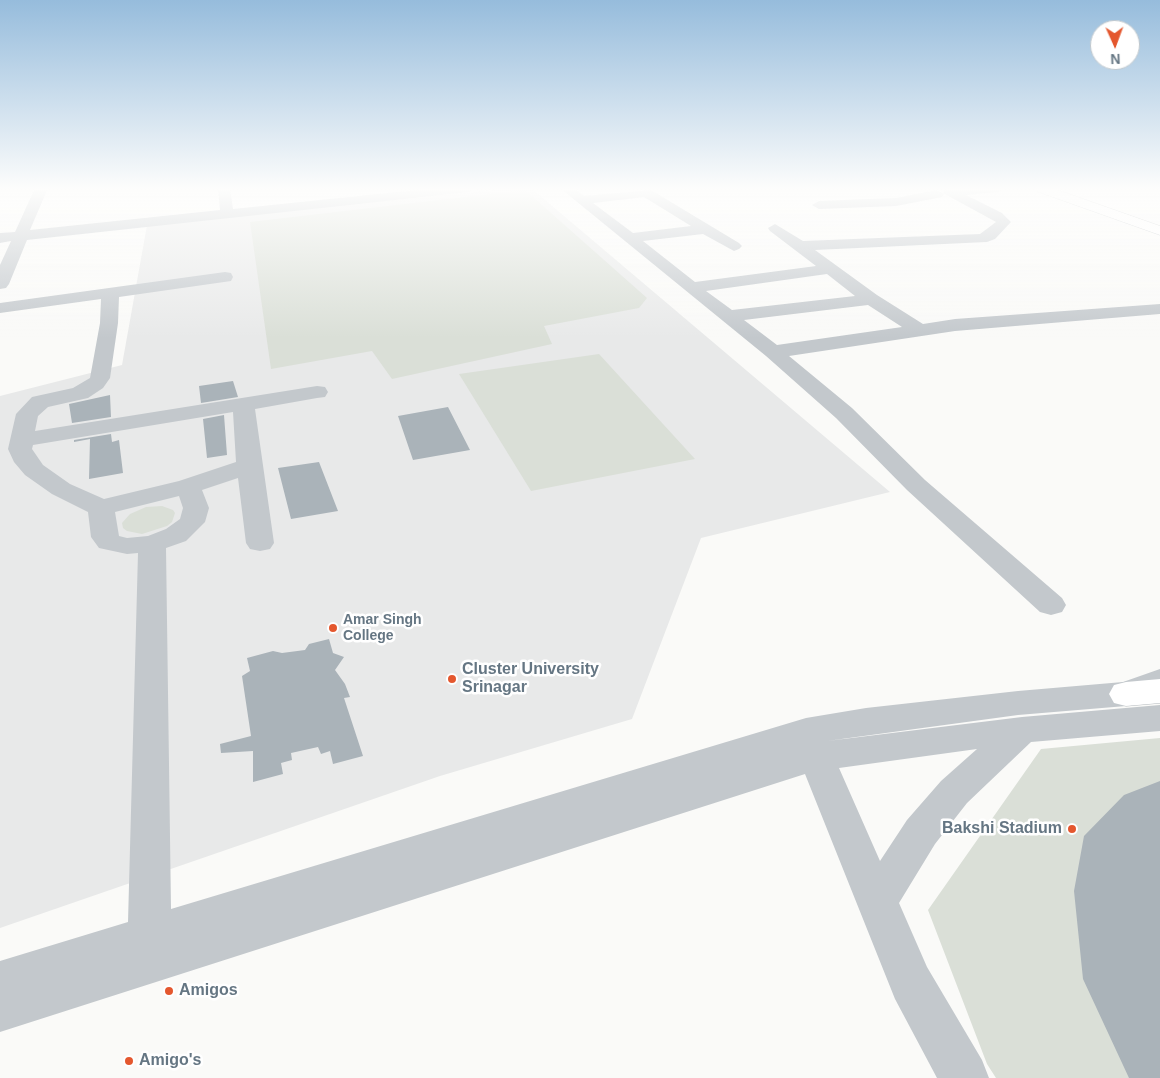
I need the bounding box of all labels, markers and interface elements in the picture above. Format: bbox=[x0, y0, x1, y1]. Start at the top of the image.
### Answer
north arrow bbox=[1090, 20, 1140, 70]
text: N bbox=[1110, 51, 1121, 67]
place label: Amar Singh College bbox=[343, 612, 422, 644]
marker: Amar Singh College bbox=[327, 622, 339, 634]
place label: Cluster University Srinagar bbox=[462, 660, 599, 698]
marker: Cluster University Srinagar bbox=[446, 673, 458, 685]
place label: Bakshi Stadium bbox=[942, 819, 1062, 839]
marker: Bakshi Stadium bbox=[1066, 823, 1078, 835]
place label: Amigos bbox=[179, 981, 238, 1001]
marker: Amigos bbox=[163, 985, 175, 997]
place label: Amigo's bbox=[139, 1051, 201, 1071]
marker: Amigo's bbox=[123, 1055, 135, 1067]

